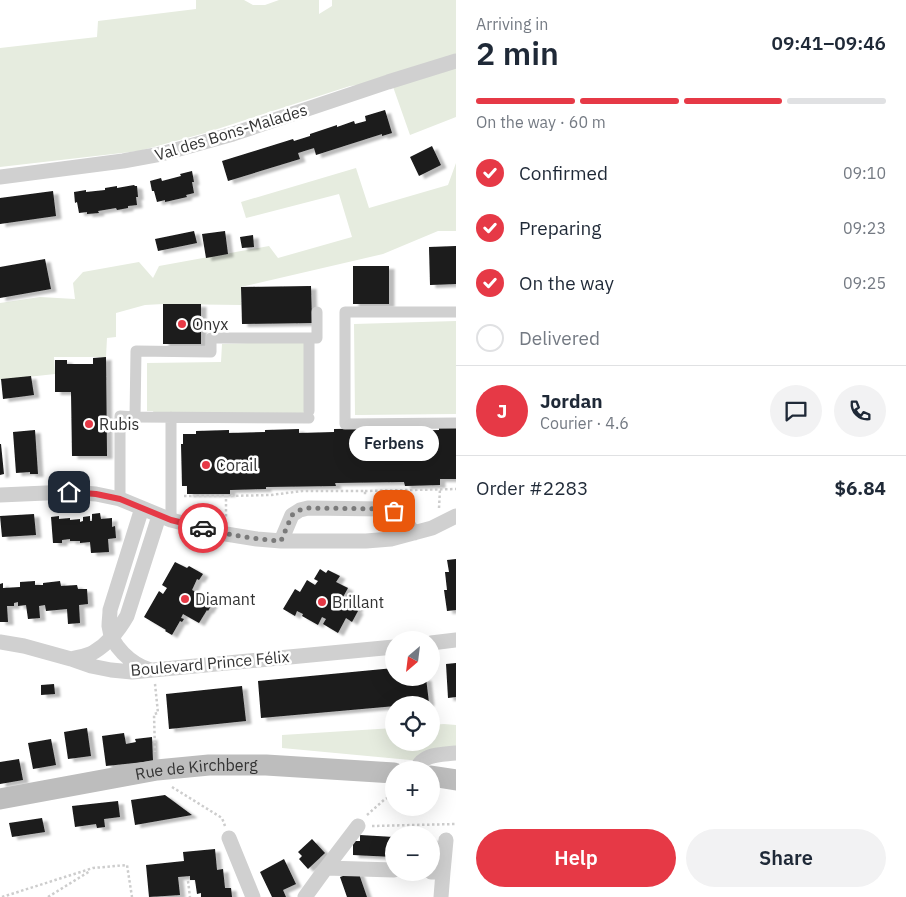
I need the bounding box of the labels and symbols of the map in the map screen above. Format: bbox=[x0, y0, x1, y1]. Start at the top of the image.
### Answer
street label: Val des Bons-Malades bbox=[152, 99, 310, 165]
place label: Onyx bbox=[192, 314, 228, 334]
marker: Onyx bbox=[176, 318, 188, 330]
place label: Rubis bbox=[99, 414, 139, 434]
marker: Rubis bbox=[83, 418, 95, 430]
callout: Ferbens bbox=[349, 426, 439, 461]
place label: Corail bbox=[216, 455, 258, 475]
marker: Corail bbox=[200, 459, 212, 471]
pin bbox=[48, 471, 90, 513]
pin bbox=[373, 490, 415, 532]
courier bbox=[178, 503, 228, 553]
place label: Diamant bbox=[195, 589, 256, 609]
place label: Brillant bbox=[332, 592, 384, 612]
marker: Diamant bbox=[179, 593, 191, 605]
marker: Brillant bbox=[316, 596, 328, 608]
north arrow bbox=[385, 631, 440, 686]
street label: Boulevard Prince Félix bbox=[130, 646, 290, 680]
street label: Rue de Kirchberg bbox=[133, 755, 258, 784]

